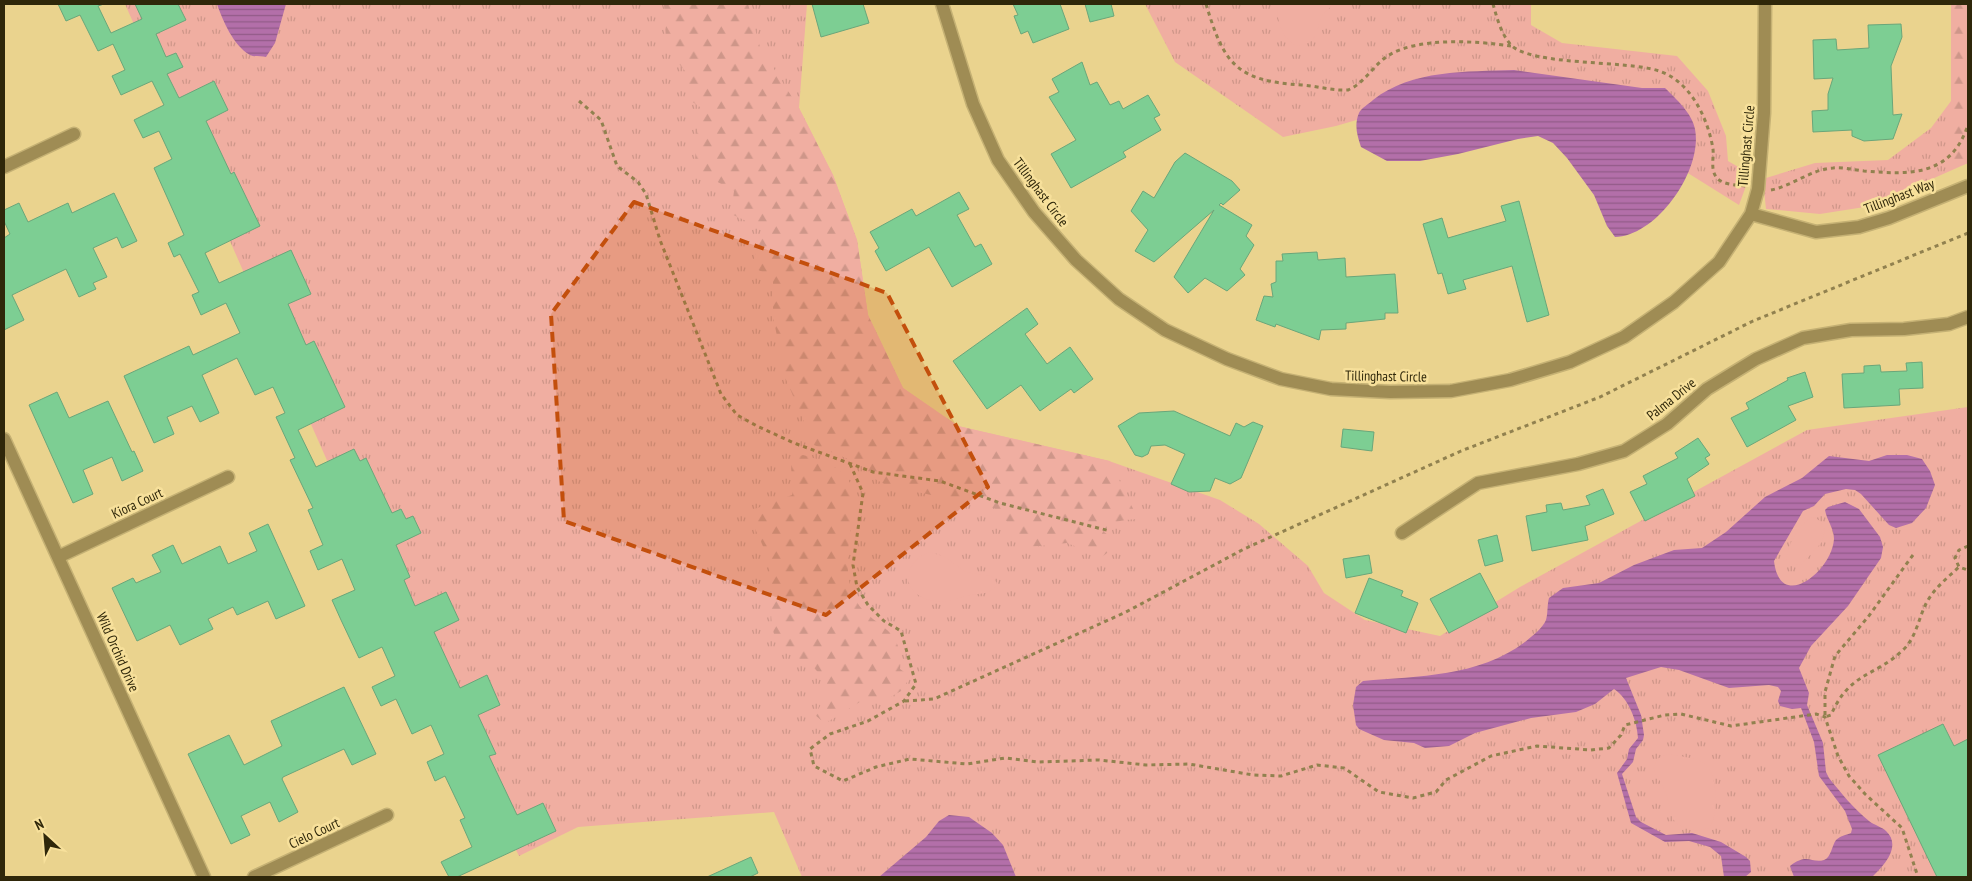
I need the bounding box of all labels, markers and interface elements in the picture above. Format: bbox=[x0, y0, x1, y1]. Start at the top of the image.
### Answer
street label: Tillinghast Circle bbox=[1733, 104, 1759, 187]
street label: Tillinghast Circle bbox=[1009, 154, 1073, 230]
street label: Tillinghast Way bbox=[1861, 174, 1937, 218]
street label: Tillinghast Circle bbox=[1345, 366, 1427, 386]
street label: Palma Drive bbox=[1643, 374, 1699, 424]
street label: Kiora Court bbox=[108, 483, 166, 523]
street label: Wild Orchid Drive bbox=[93, 610, 144, 695]
north arrow bbox=[20, 811, 70, 861]
street label: Cielo Court bbox=[286, 813, 342, 853]
text: N bbox=[32, 815, 47, 834]

